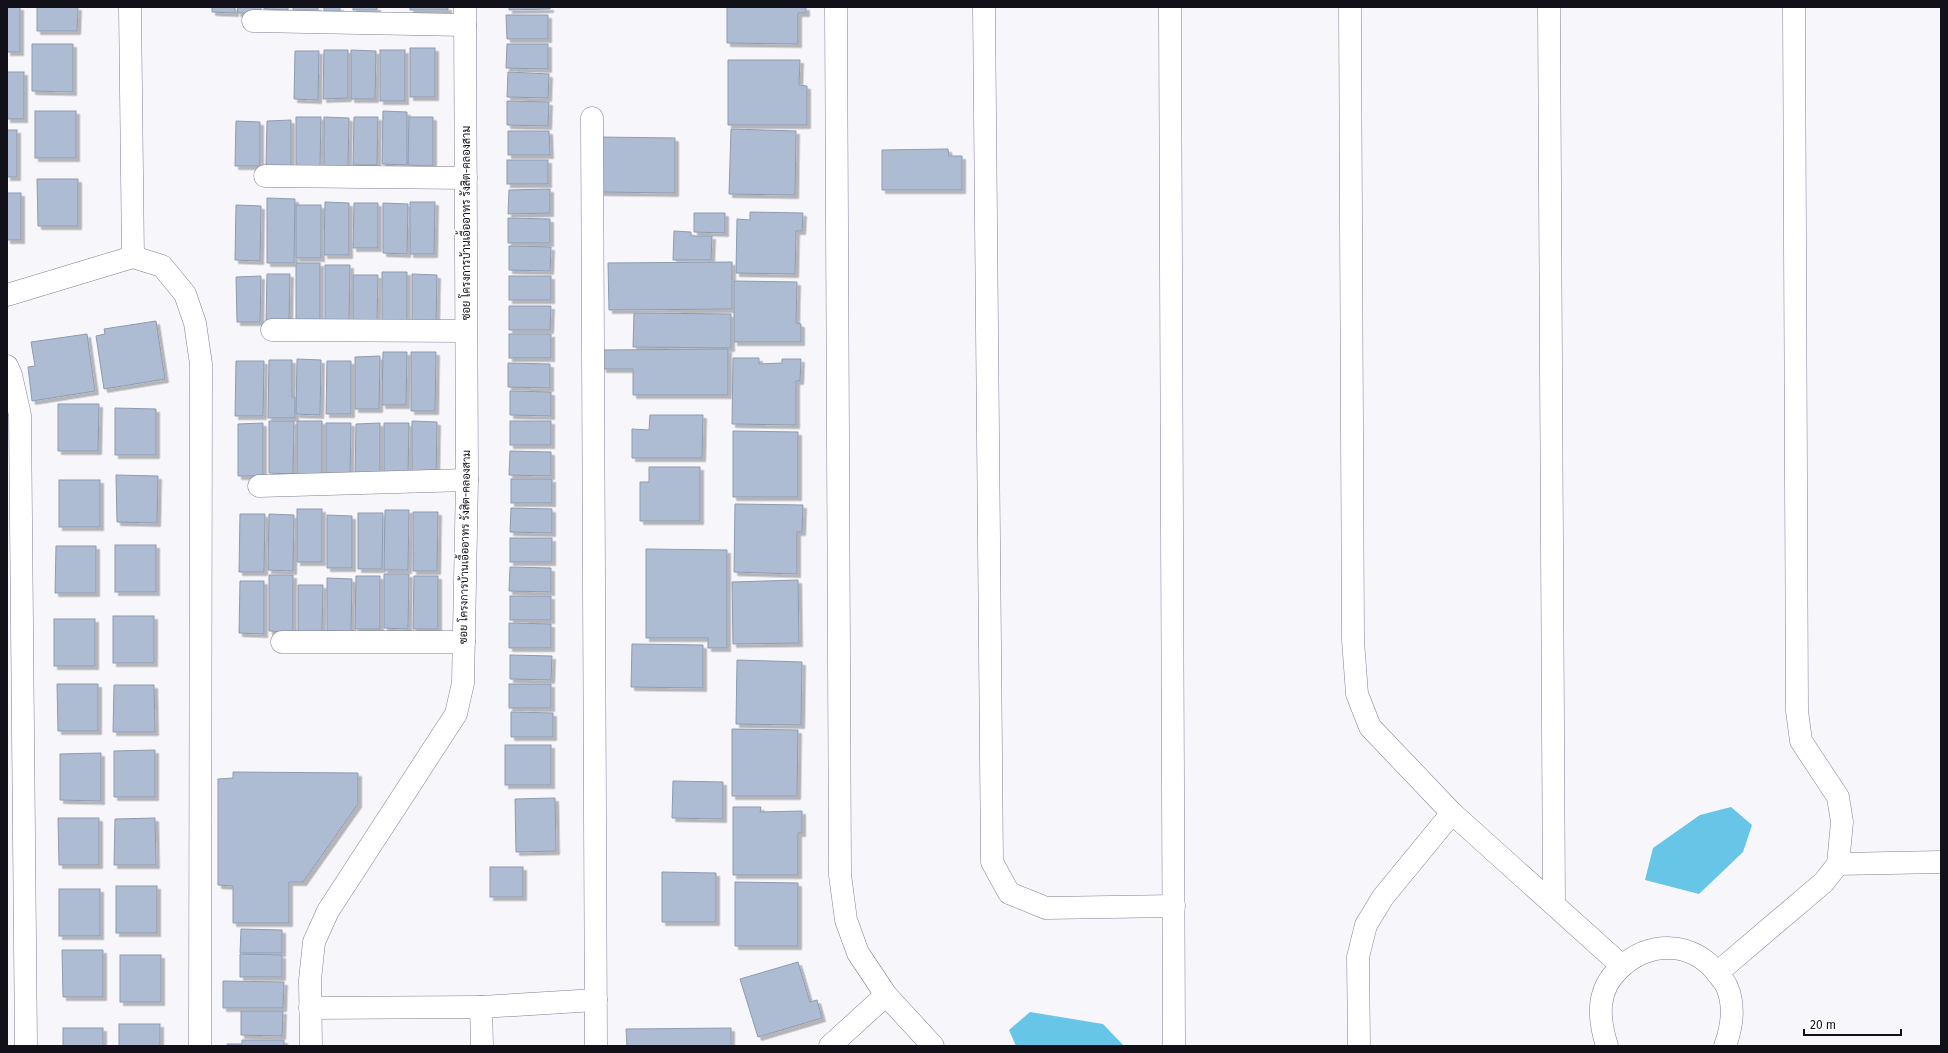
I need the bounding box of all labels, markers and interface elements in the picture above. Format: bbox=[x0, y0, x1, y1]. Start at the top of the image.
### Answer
street label: ซอย โครงการบ้านเอื้ออาทร รังสิต-คลองสาม bbox=[455, 126, 473, 320]
street label: ซอย โครงการบ้านเอื้ออาทร รังสิต-คลองสาม bbox=[452, 450, 473, 644]
scale bar bbox=[1804, 1011, 1901, 1037]
text: 20 m bbox=[1810, 1018, 1836, 1032]

